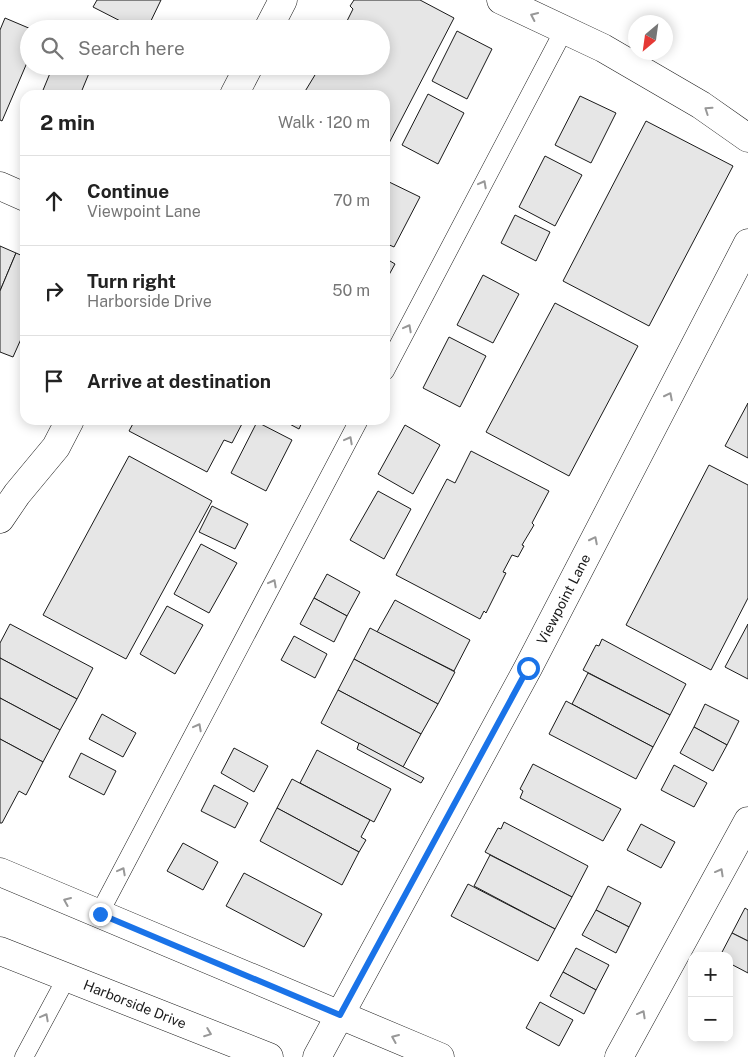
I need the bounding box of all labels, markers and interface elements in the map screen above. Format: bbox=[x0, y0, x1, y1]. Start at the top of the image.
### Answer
one-way arrow bbox=[531, 12, 540, 22]
north arrow bbox=[628, 15, 673, 60]
search box bbox=[20, 20, 390, 75]
icon: search bbox=[38, 34, 66, 62]
text: Search here bbox=[78, 37, 185, 59]
one-way arrow bbox=[704, 107, 713, 116]
text: 2 min bbox=[40, 110, 95, 135]
text: Walk · 120 m bbox=[278, 113, 370, 132]
text: Continue bbox=[87, 180, 169, 202]
one-way arrow bbox=[477, 180, 487, 189]
icon: ahead bbox=[40, 187, 68, 215]
text: 70 m bbox=[333, 191, 370, 210]
text: Viewpoint Lane bbox=[87, 202, 201, 221]
text: Turn right bbox=[87, 270, 176, 292]
icon: right bbox=[40, 277, 68, 305]
text: 50 m bbox=[332, 281, 370, 300]
text: Harborside Drive bbox=[87, 292, 212, 311]
one-way arrow bbox=[402, 324, 412, 333]
icon: arrive bbox=[40, 367, 68, 395]
text: Arrive at destination bbox=[87, 370, 271, 392]
one-way arrow bbox=[663, 392, 673, 401]
one-way arrow bbox=[343, 436, 353, 445]
one-way arrow bbox=[588, 536, 598, 545]
street label: Viewpoint Lane bbox=[534, 551, 594, 647]
one-way arrow bbox=[267, 580, 277, 589]
route start bbox=[517, 657, 540, 680]
one-way arrow bbox=[192, 723, 202, 732]
one-way arrow bbox=[116, 867, 126, 876]
one-way arrow bbox=[714, 868, 724, 877]
one-way arrow bbox=[64, 896, 72, 906]
route end bbox=[89, 903, 112, 926]
map controls bbox=[688, 952, 733, 1042]
button: + bbox=[688, 952, 733, 997]
street label: Harborside Drive bbox=[81, 977, 189, 1032]
button: − bbox=[688, 997, 733, 1042]
one-way arrow bbox=[636, 1011, 646, 1020]
one-way arrow bbox=[39, 1013, 49, 1022]
one-way arrow bbox=[203, 1027, 212, 1037]
one-way arrow bbox=[391, 1034, 400, 1045]

